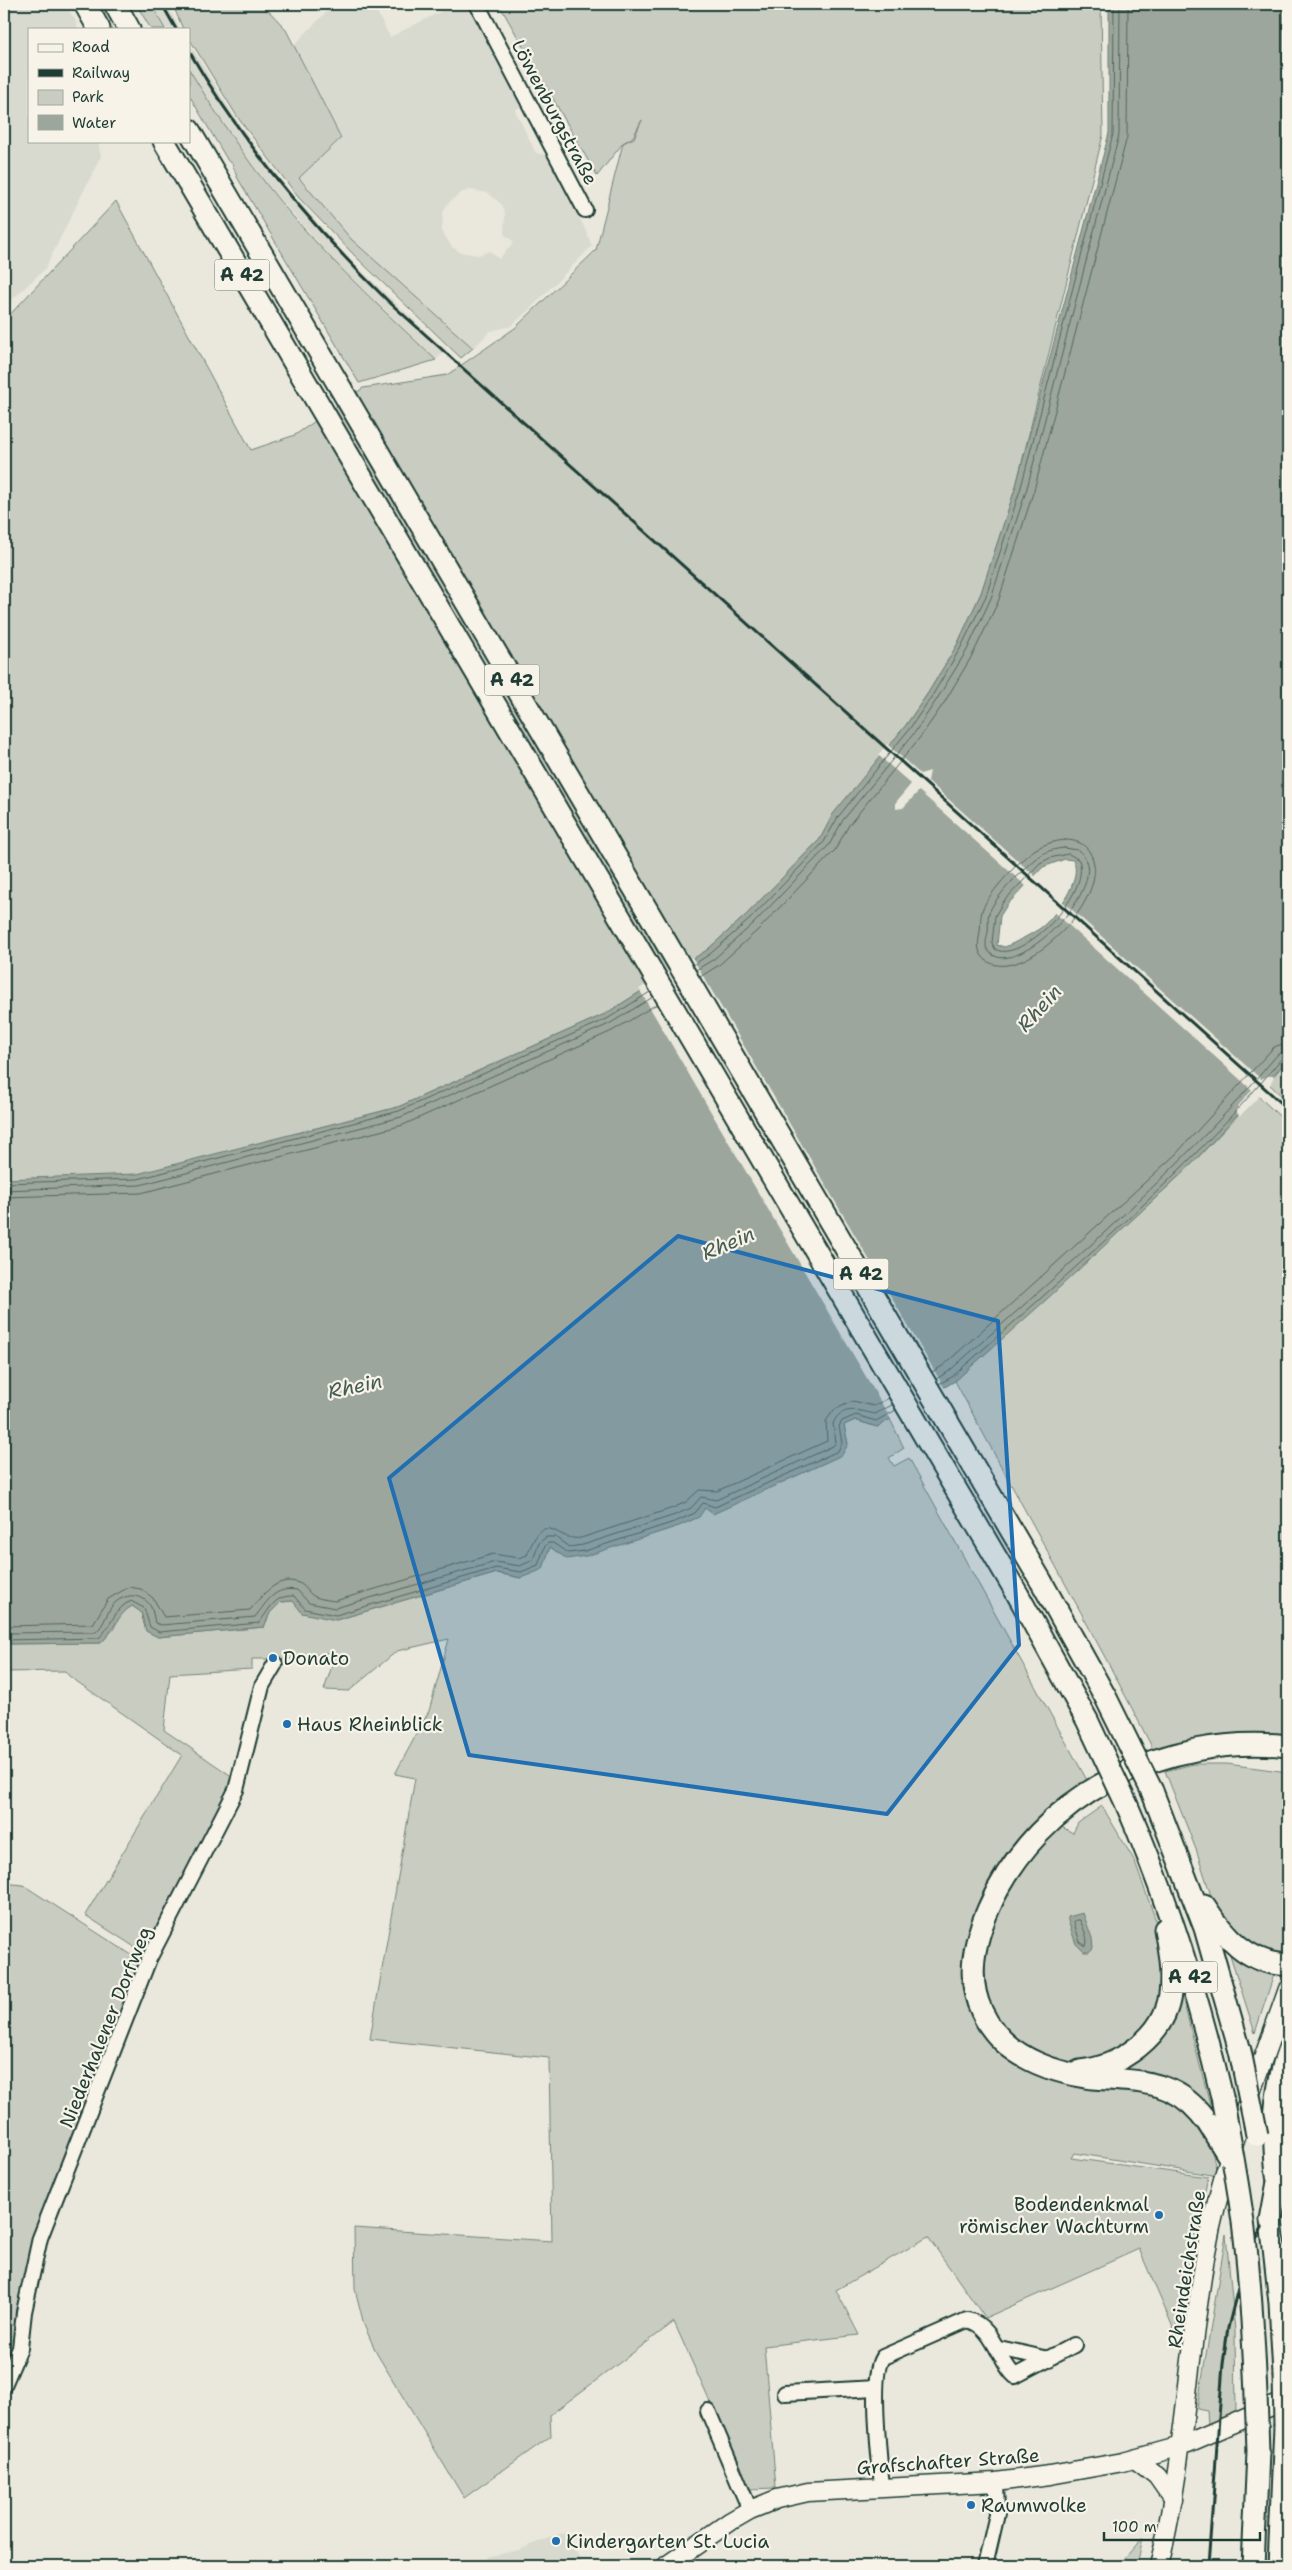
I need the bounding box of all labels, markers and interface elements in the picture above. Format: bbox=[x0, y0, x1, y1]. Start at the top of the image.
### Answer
legend bbox=[28, 28, 190, 142]
street label: Löwenburgstraße bbox=[506, 35, 603, 189]
text: Road bbox=[72, 37, 110, 57]
text: Railway bbox=[72, 63, 130, 83]
text: Park bbox=[72, 87, 104, 107]
text: Water bbox=[72, 113, 116, 133]
road number: A 42 bbox=[214, 260, 270, 290]
road number: A 42 bbox=[484, 664, 540, 696]
water label: Rhein bbox=[1011, 979, 1067, 1037]
water label: Rhein bbox=[698, 1220, 758, 1266]
road number: A 42 bbox=[834, 1258, 888, 1290]
water label: Rhein bbox=[325, 1368, 385, 1404]
place label: Donato bbox=[283, 1646, 349, 1671]
marker: Donato bbox=[267, 1652, 279, 1664]
place label: Haus Rheinblick bbox=[297, 1712, 443, 1737]
marker: Haus Rheinblick bbox=[281, 1718, 293, 1730]
street label: Niederhalener Dorfweg bbox=[54, 1923, 157, 2132]
road number: A 42 bbox=[1162, 1961, 1218, 1992]
street label: Rheindeichstraße bbox=[1162, 2188, 1211, 2350]
place label: Bodendenkmal römischer Wachturm bbox=[959, 2192, 1149, 2239]
marker: Bodendenkmal römischer Wachturm bbox=[1153, 2209, 1165, 2221]
street label: Grafschafter Straße bbox=[856, 2443, 1040, 2480]
place label: Raumwolke bbox=[981, 2493, 1087, 2518]
marker: Raumwolke bbox=[965, 2499, 977, 2511]
scale bar bbox=[1104, 2510, 1261, 2542]
text: 100 m bbox=[1112, 2517, 1157, 2537]
place label: Kindergarten St. Lucia bbox=[566, 2529, 769, 2554]
marker: Kindergarten St. Lucia bbox=[550, 2535, 562, 2547]

